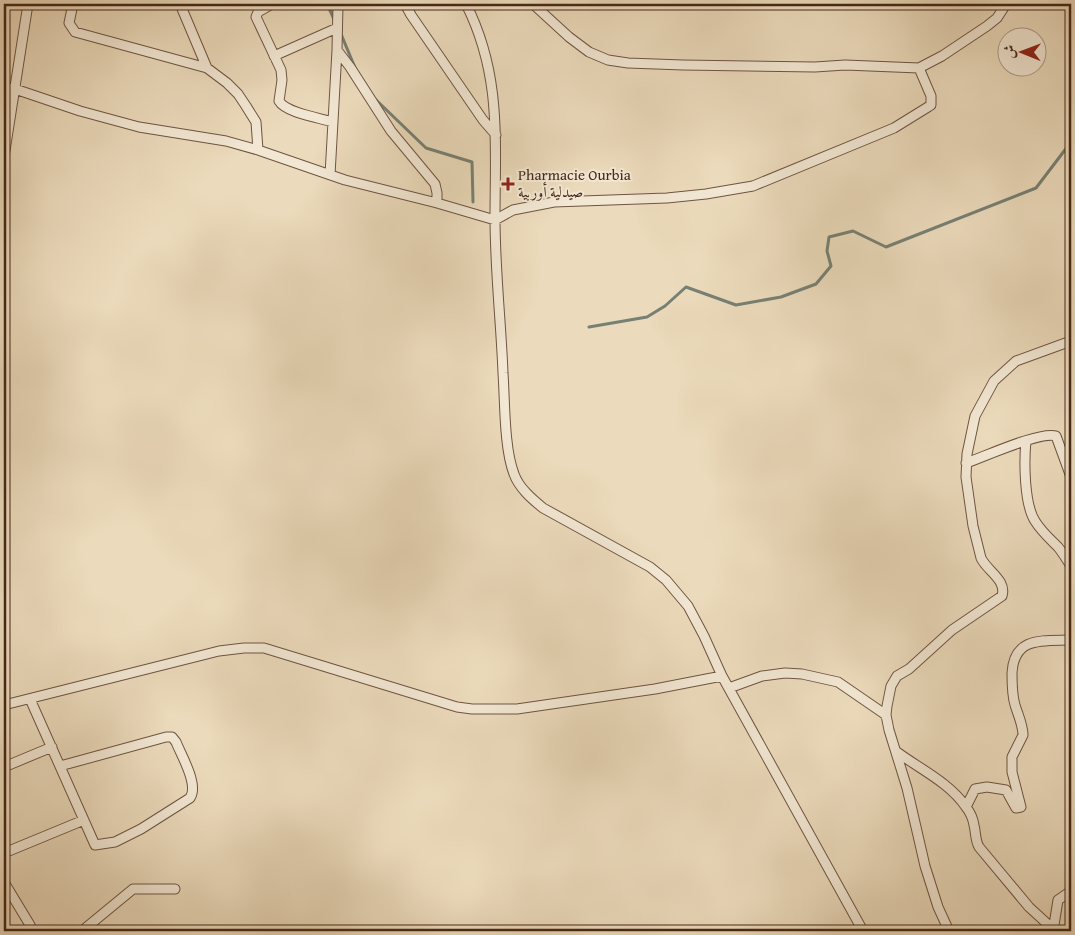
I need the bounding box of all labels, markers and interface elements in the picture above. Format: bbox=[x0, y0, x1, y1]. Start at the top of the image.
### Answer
north arrow bbox=[998, 28, 1048, 78]
text: ش bbox=[999, 45, 1019, 59]
place label: Pharmacie Ourbia صيدلية أوربية bbox=[518, 164, 631, 202]
marker: Pharmacie Ourbia صيدلية أوربية bbox=[502, 178, 514, 190]

